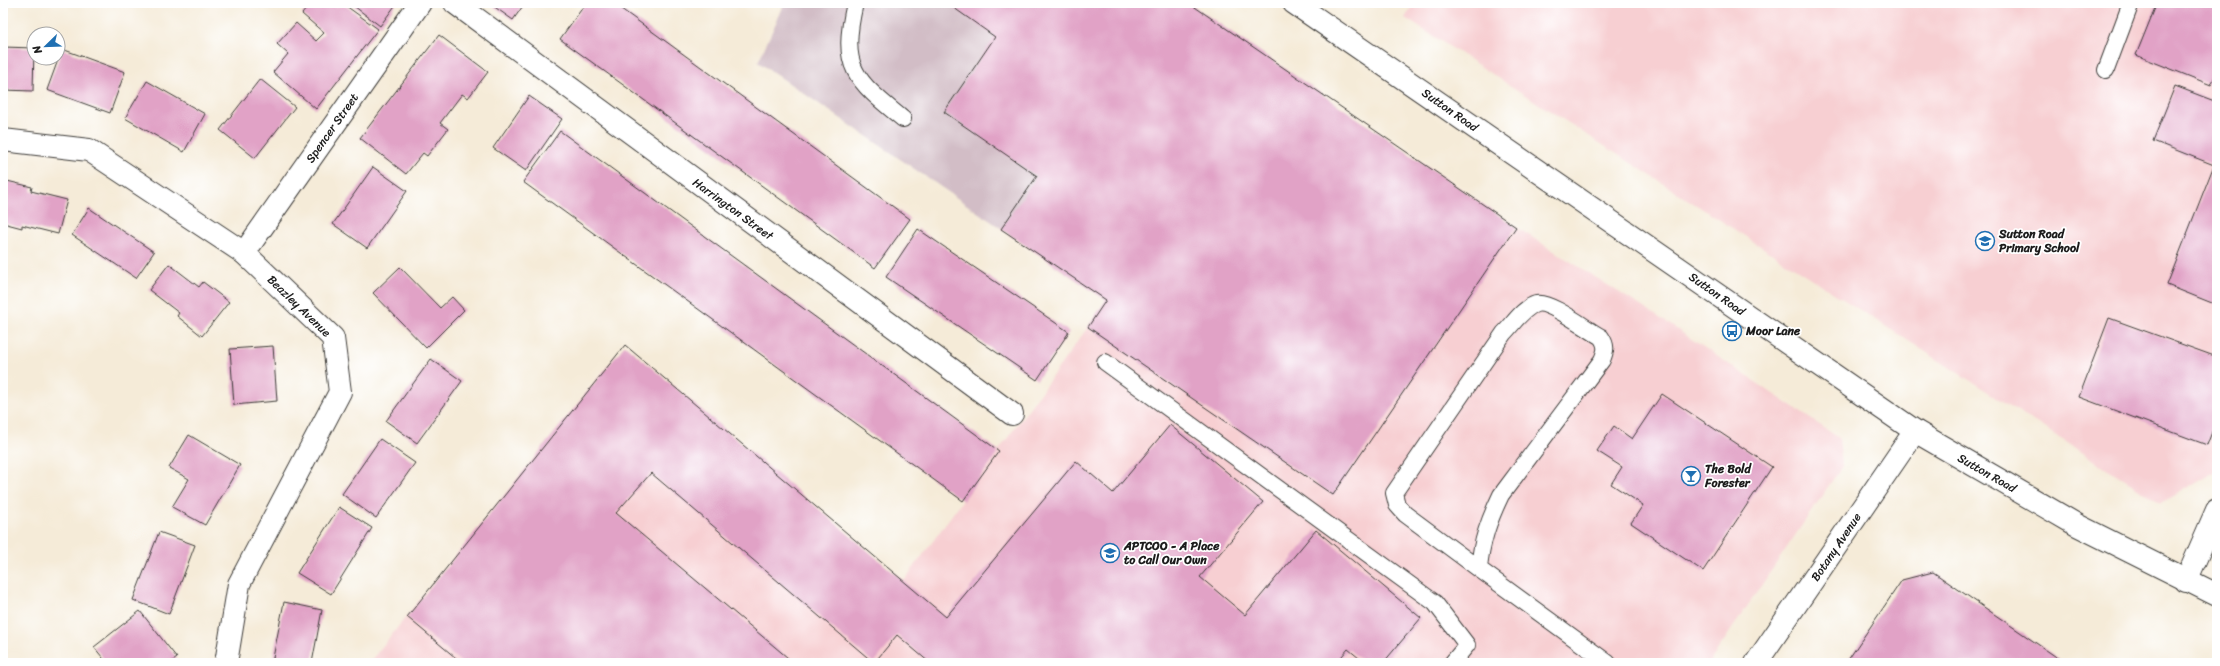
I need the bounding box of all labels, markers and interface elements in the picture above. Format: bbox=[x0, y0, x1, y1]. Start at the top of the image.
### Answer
north arrow bbox=[26, 26, 66, 66]
text: N bbox=[27, 42, 48, 58]
street label: Sutton Road bbox=[1417, 82, 1484, 138]
street label: Spencer Street bbox=[300, 88, 364, 168]
street label: Harrington Street bbox=[688, 172, 779, 247]
place label: Sutton Road Primary School bbox=[1998, 223, 2080, 259]
school or university icon: Sutton Road Primary School bbox=[1974, 230, 1996, 252]
street label: Sutton Road bbox=[1684, 266, 1751, 322]
street label: Beazley Avenue bbox=[262, 270, 336, 343]
bus stop icon: Moor Lane bbox=[1721, 320, 1743, 342]
place label: Moor Lane bbox=[1745, 320, 1801, 342]
street label: Sutton Road bbox=[1953, 447, 2021, 499]
place label: The Bold Forester bbox=[1704, 458, 1752, 494]
bar icon: The Bold Forester bbox=[1680, 465, 1702, 487]
street label: Botany Avenue bbox=[1805, 508, 1867, 586]
place label: APTCOO - A Place to Call Our Own bbox=[1123, 535, 1220, 571]
school or university icon: APTCOO - A Place to Call Our Own bbox=[1099, 542, 1121, 564]

